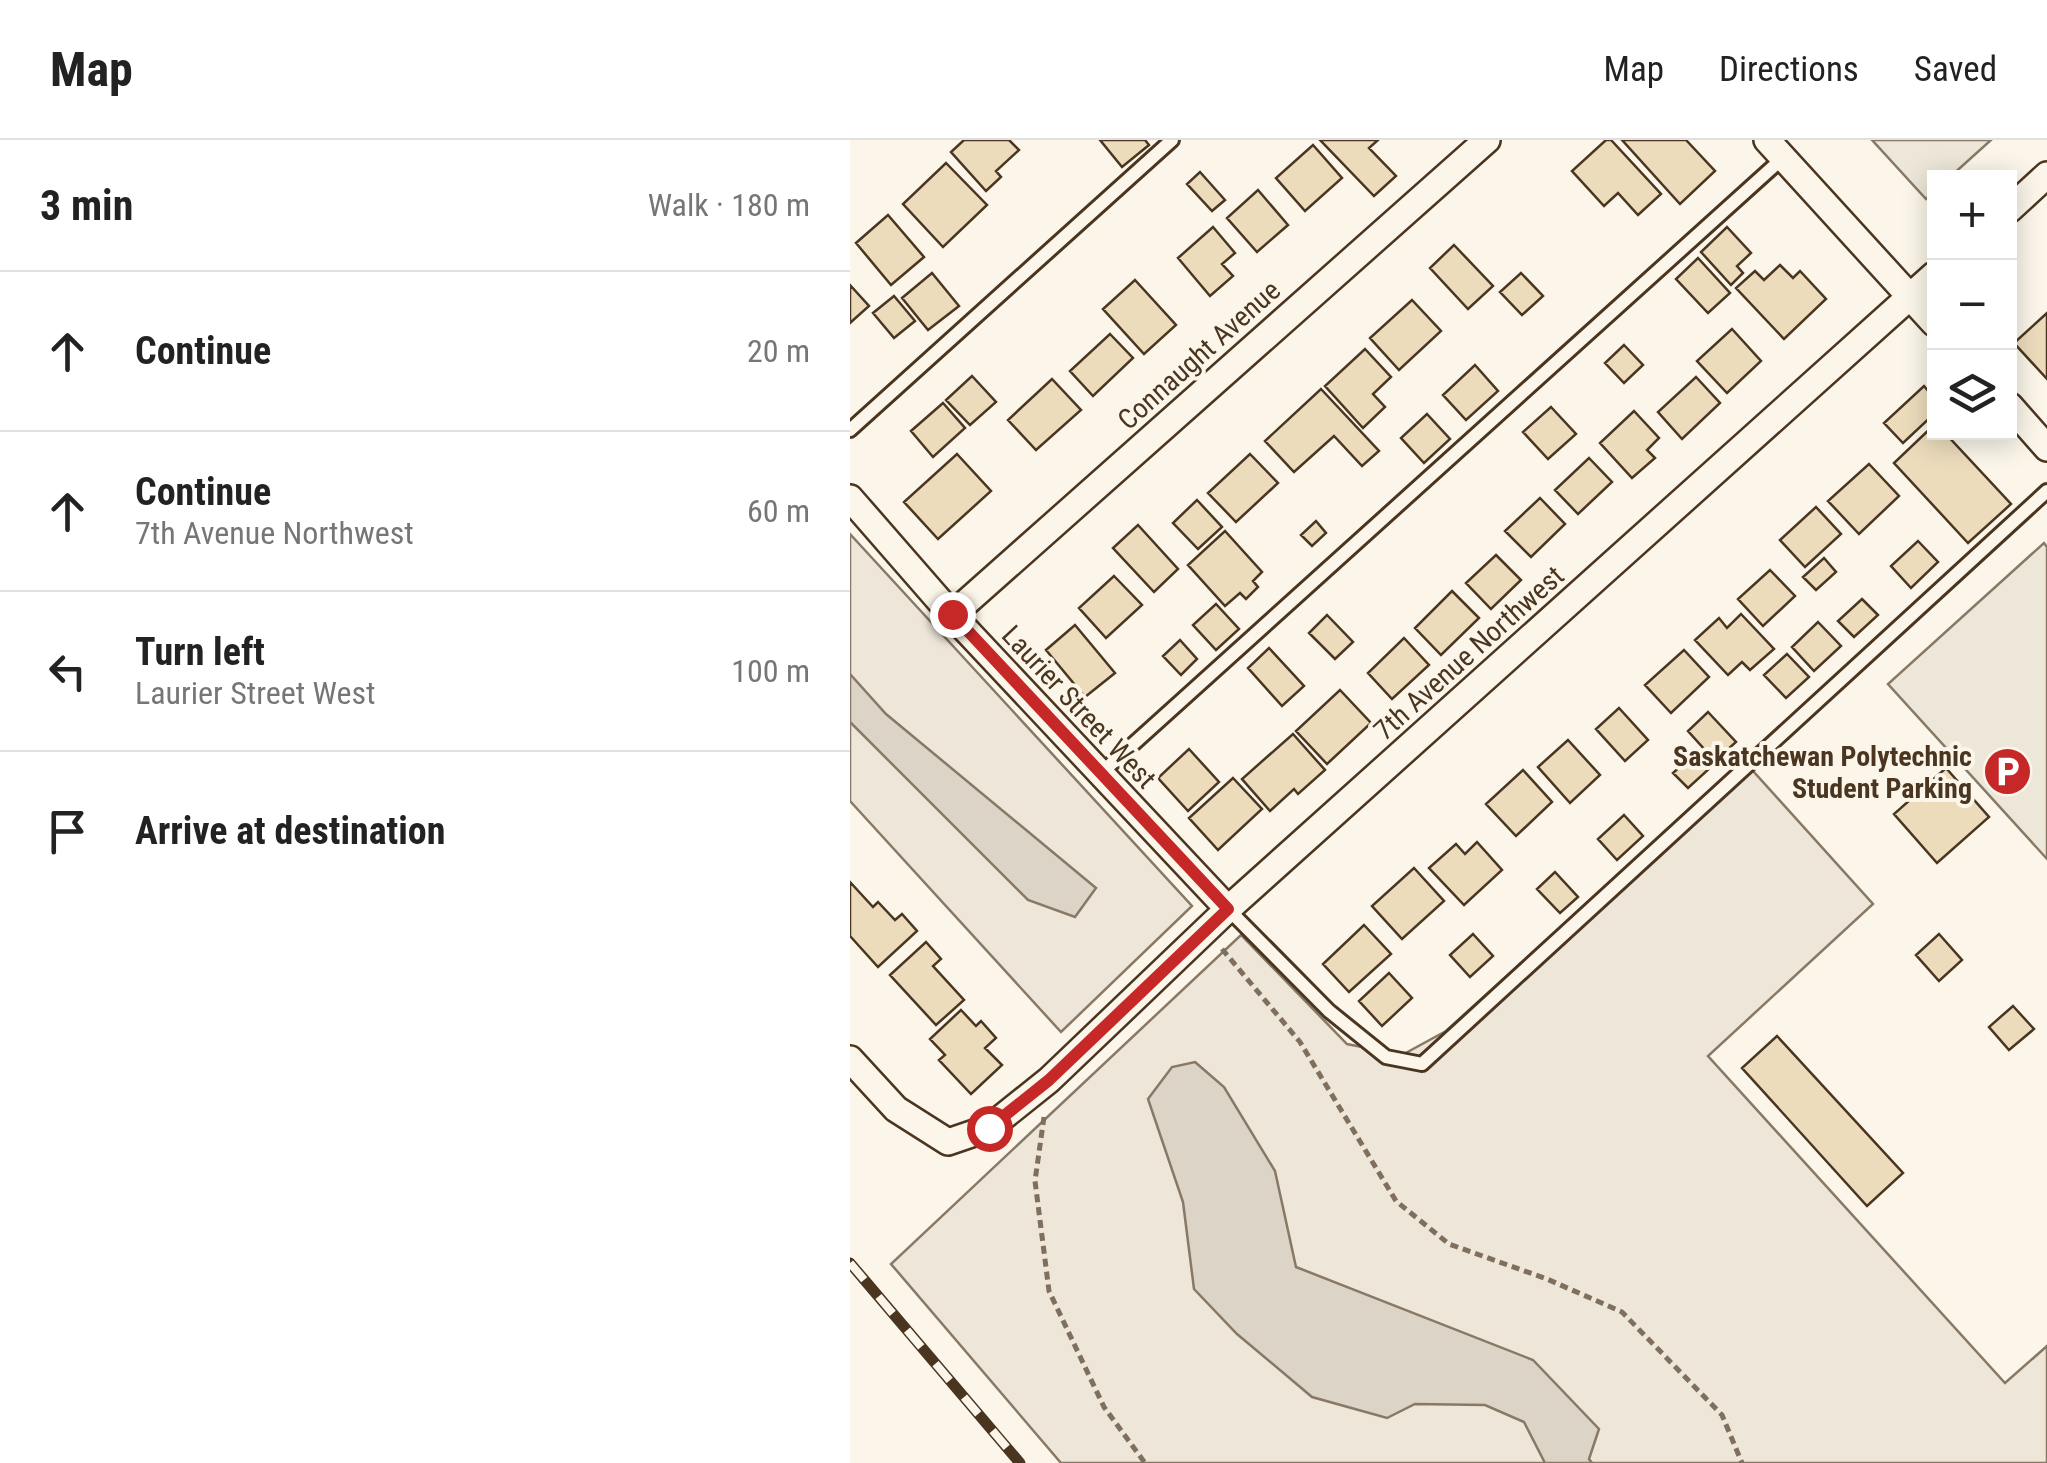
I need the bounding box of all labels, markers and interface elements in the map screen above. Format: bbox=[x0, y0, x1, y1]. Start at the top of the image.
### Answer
text: Map bbox=[50, 41, 133, 98]
text: Map bbox=[1604, 49, 1664, 90]
text: Directions bbox=[1719, 49, 1859, 90]
text: Saved bbox=[1914, 49, 1997, 90]
map controls bbox=[1927, 170, 2017, 440]
button: + bbox=[1927, 170, 2017, 260]
text: 3 min bbox=[40, 181, 133, 230]
text: Walk · 180 m bbox=[648, 186, 810, 224]
button: − bbox=[1927, 260, 2017, 350]
street label: Connaught Avenue bbox=[1111, 274, 1287, 436]
icon: ahead bbox=[40, 324, 95, 379]
text: Continue bbox=[135, 329, 271, 373]
text: 20 m bbox=[747, 332, 810, 370]
button: layers bbox=[1927, 350, 2017, 440]
text: Continue bbox=[135, 470, 271, 514]
icon: ahead bbox=[40, 484, 95, 539]
text: 60 m bbox=[747, 492, 810, 530]
text: 7th Avenue Northwest bbox=[135, 514, 414, 552]
street label: 7th Avenue Northwest bbox=[1367, 559, 1571, 747]
route end bbox=[930, 592, 976, 638]
street label: Laurier Street West bbox=[995, 619, 1163, 795]
text: Turn left bbox=[135, 630, 265, 674]
icon: left bbox=[40, 644, 95, 699]
text: 100 m bbox=[731, 652, 810, 690]
text: Laurier Street West bbox=[135, 674, 375, 712]
place label: Saskatchewan Polytechnic Student Parking bbox=[1673, 740, 1972, 805]
parking icon: Saskatchewan Polytechnic Student Parking bbox=[1981, 746, 2033, 798]
icon: arrive bbox=[40, 804, 95, 859]
text: Arrive at destination bbox=[135, 809, 445, 853]
route start bbox=[967, 1106, 1013, 1152]

